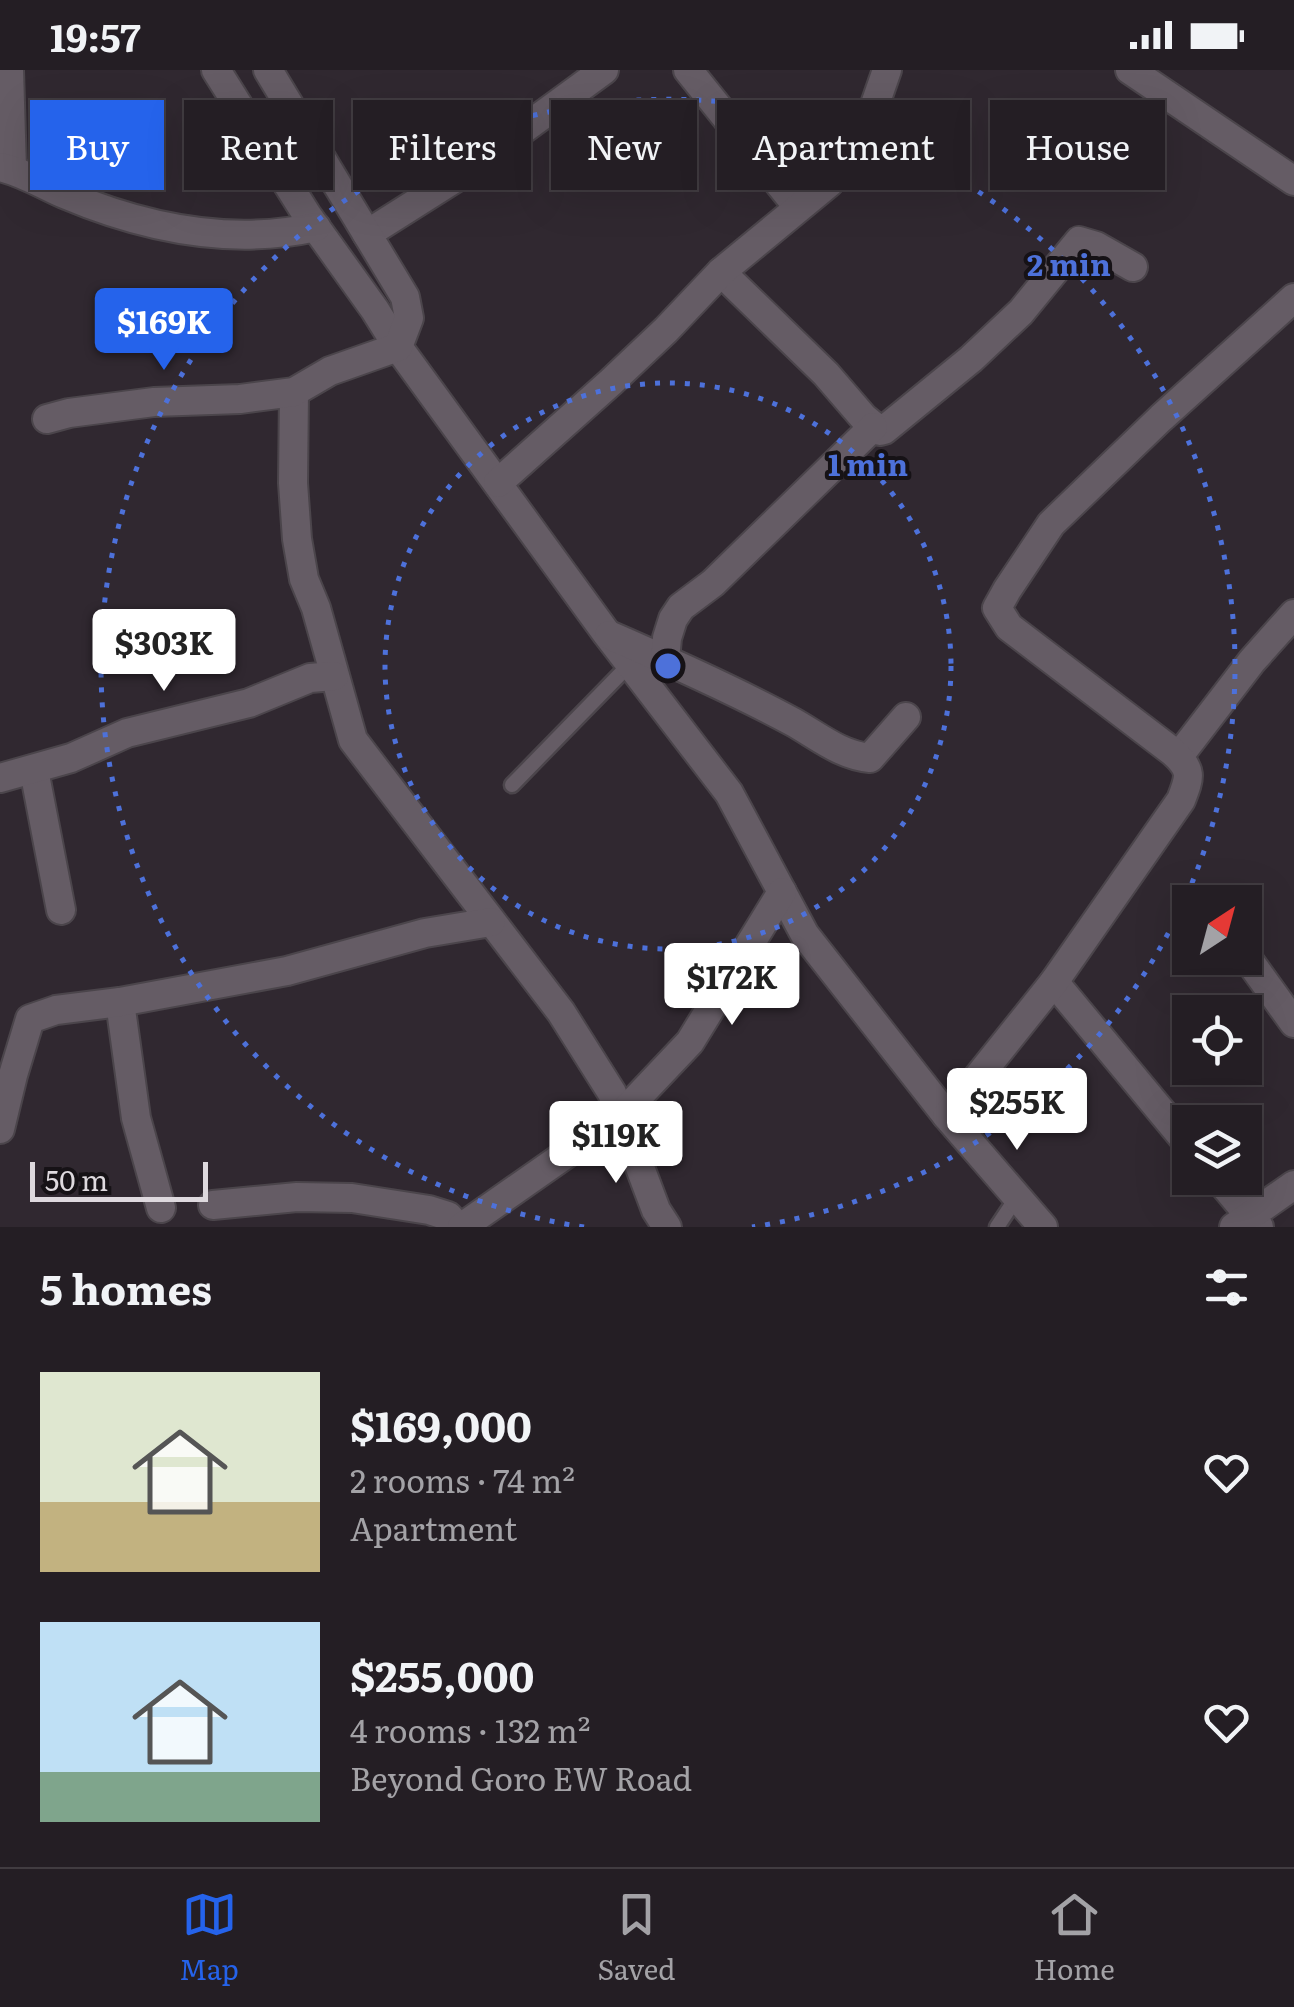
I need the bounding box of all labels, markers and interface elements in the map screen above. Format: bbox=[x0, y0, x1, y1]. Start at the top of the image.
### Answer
text: 19:57 bbox=[50, 7, 141, 64]
chip: Buy bbox=[30, 100, 164, 190]
chip: Rent bbox=[184, 100, 333, 190]
chip: Filters bbox=[353, 100, 531, 190]
chip: New bbox=[551, 100, 697, 190]
chip: Apartment bbox=[717, 100, 970, 190]
chip: House bbox=[990, 100, 1165, 190]
text: 2 min bbox=[1027, 241, 1111, 285]
pin: $169K bbox=[94, 288, 234, 373]
text: $169K bbox=[117, 296, 211, 344]
text: 1 min bbox=[828, 441, 908, 485]
pin: $303K bbox=[94, 609, 234, 694]
text: $303K bbox=[115, 617, 214, 665]
centre of rings bbox=[650, 648, 686, 684]
north arrow bbox=[1172, 885, 1262, 975]
map controls bbox=[1172, 885, 1262, 1195]
pin: $172K bbox=[662, 943, 802, 1028]
text: $172K bbox=[686, 951, 778, 999]
button: locate bbox=[1172, 995, 1262, 1085]
pin: $255K bbox=[947, 1068, 1087, 1153]
text: $255K bbox=[969, 1076, 1065, 1124]
pin: $119K bbox=[546, 1101, 686, 1186]
button: layers bbox=[1172, 1105, 1262, 1195]
text: $119K bbox=[571, 1109, 661, 1157]
scale bar bbox=[30, 1157, 208, 1202]
text: 50 m bbox=[45, 1158, 108, 1200]
text: 5 homes bbox=[40, 1256, 212, 1318]
icon: filters bbox=[1199, 1260, 1254, 1315]
text: $169,000 bbox=[350, 1393, 532, 1455]
icon: home bbox=[120, 1412, 240, 1532]
icon: heart bbox=[1199, 1445, 1254, 1500]
text: 2 rooms · 74 m² bbox=[350, 1455, 575, 1503]
text: Apartment bbox=[350, 1503, 517, 1551]
text: $255,000 bbox=[350, 1643, 534, 1705]
icon: home bbox=[120, 1662, 240, 1782]
icon: heart bbox=[1199, 1695, 1254, 1750]
text: 4 rooms · 132 m² bbox=[350, 1705, 590, 1753]
text: Beyond Goro EW Road bbox=[350, 1753, 692, 1801]
tab: Map bbox=[179, 1887, 239, 1989]
tab: Saved bbox=[597, 1887, 675, 1989]
tab: Home bbox=[1034, 1887, 1115, 1989]

